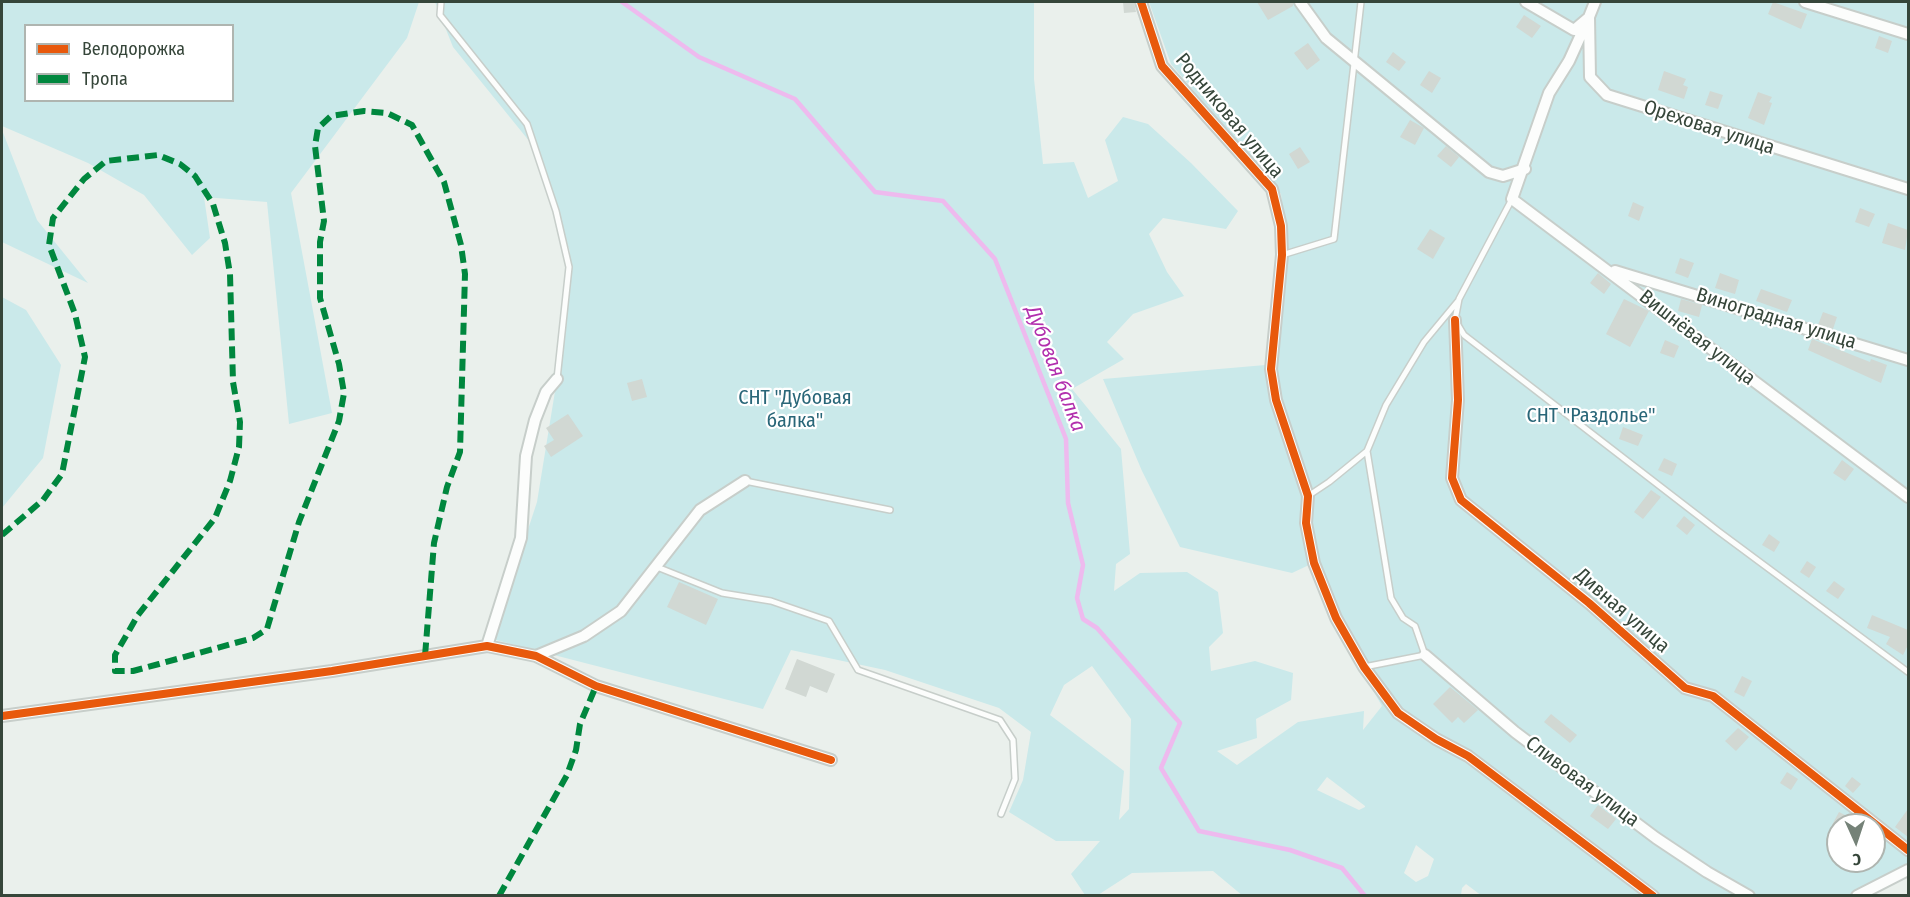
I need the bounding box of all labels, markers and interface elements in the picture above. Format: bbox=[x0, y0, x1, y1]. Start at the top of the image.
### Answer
legend bbox=[24, 24, 234, 102]
text: Велодорожка bbox=[82, 38, 185, 60]
street label: Родниковая улица bbox=[1170, 49, 1288, 183]
text: Тропа bbox=[82, 68, 128, 90]
street label: Ореховая улица bbox=[1640, 96, 1778, 160]
street label: Виноградная улица bbox=[1693, 283, 1859, 355]
street label: Вишнёвая улица bbox=[1634, 285, 1760, 391]
water label: Дубовая балка bbox=[1019, 303, 1091, 435]
park label: СНТ "Дубовая балка" bbox=[738, 386, 852, 433]
park label: СНТ "Раздолье" bbox=[1527, 404, 1655, 428]
street label: Дивная улица bbox=[1570, 564, 1674, 658]
street label: Сливовая улица bbox=[1520, 731, 1644, 833]
north arrow bbox=[1826, 813, 1886, 873]
text: С bbox=[1852, 850, 1862, 869]

